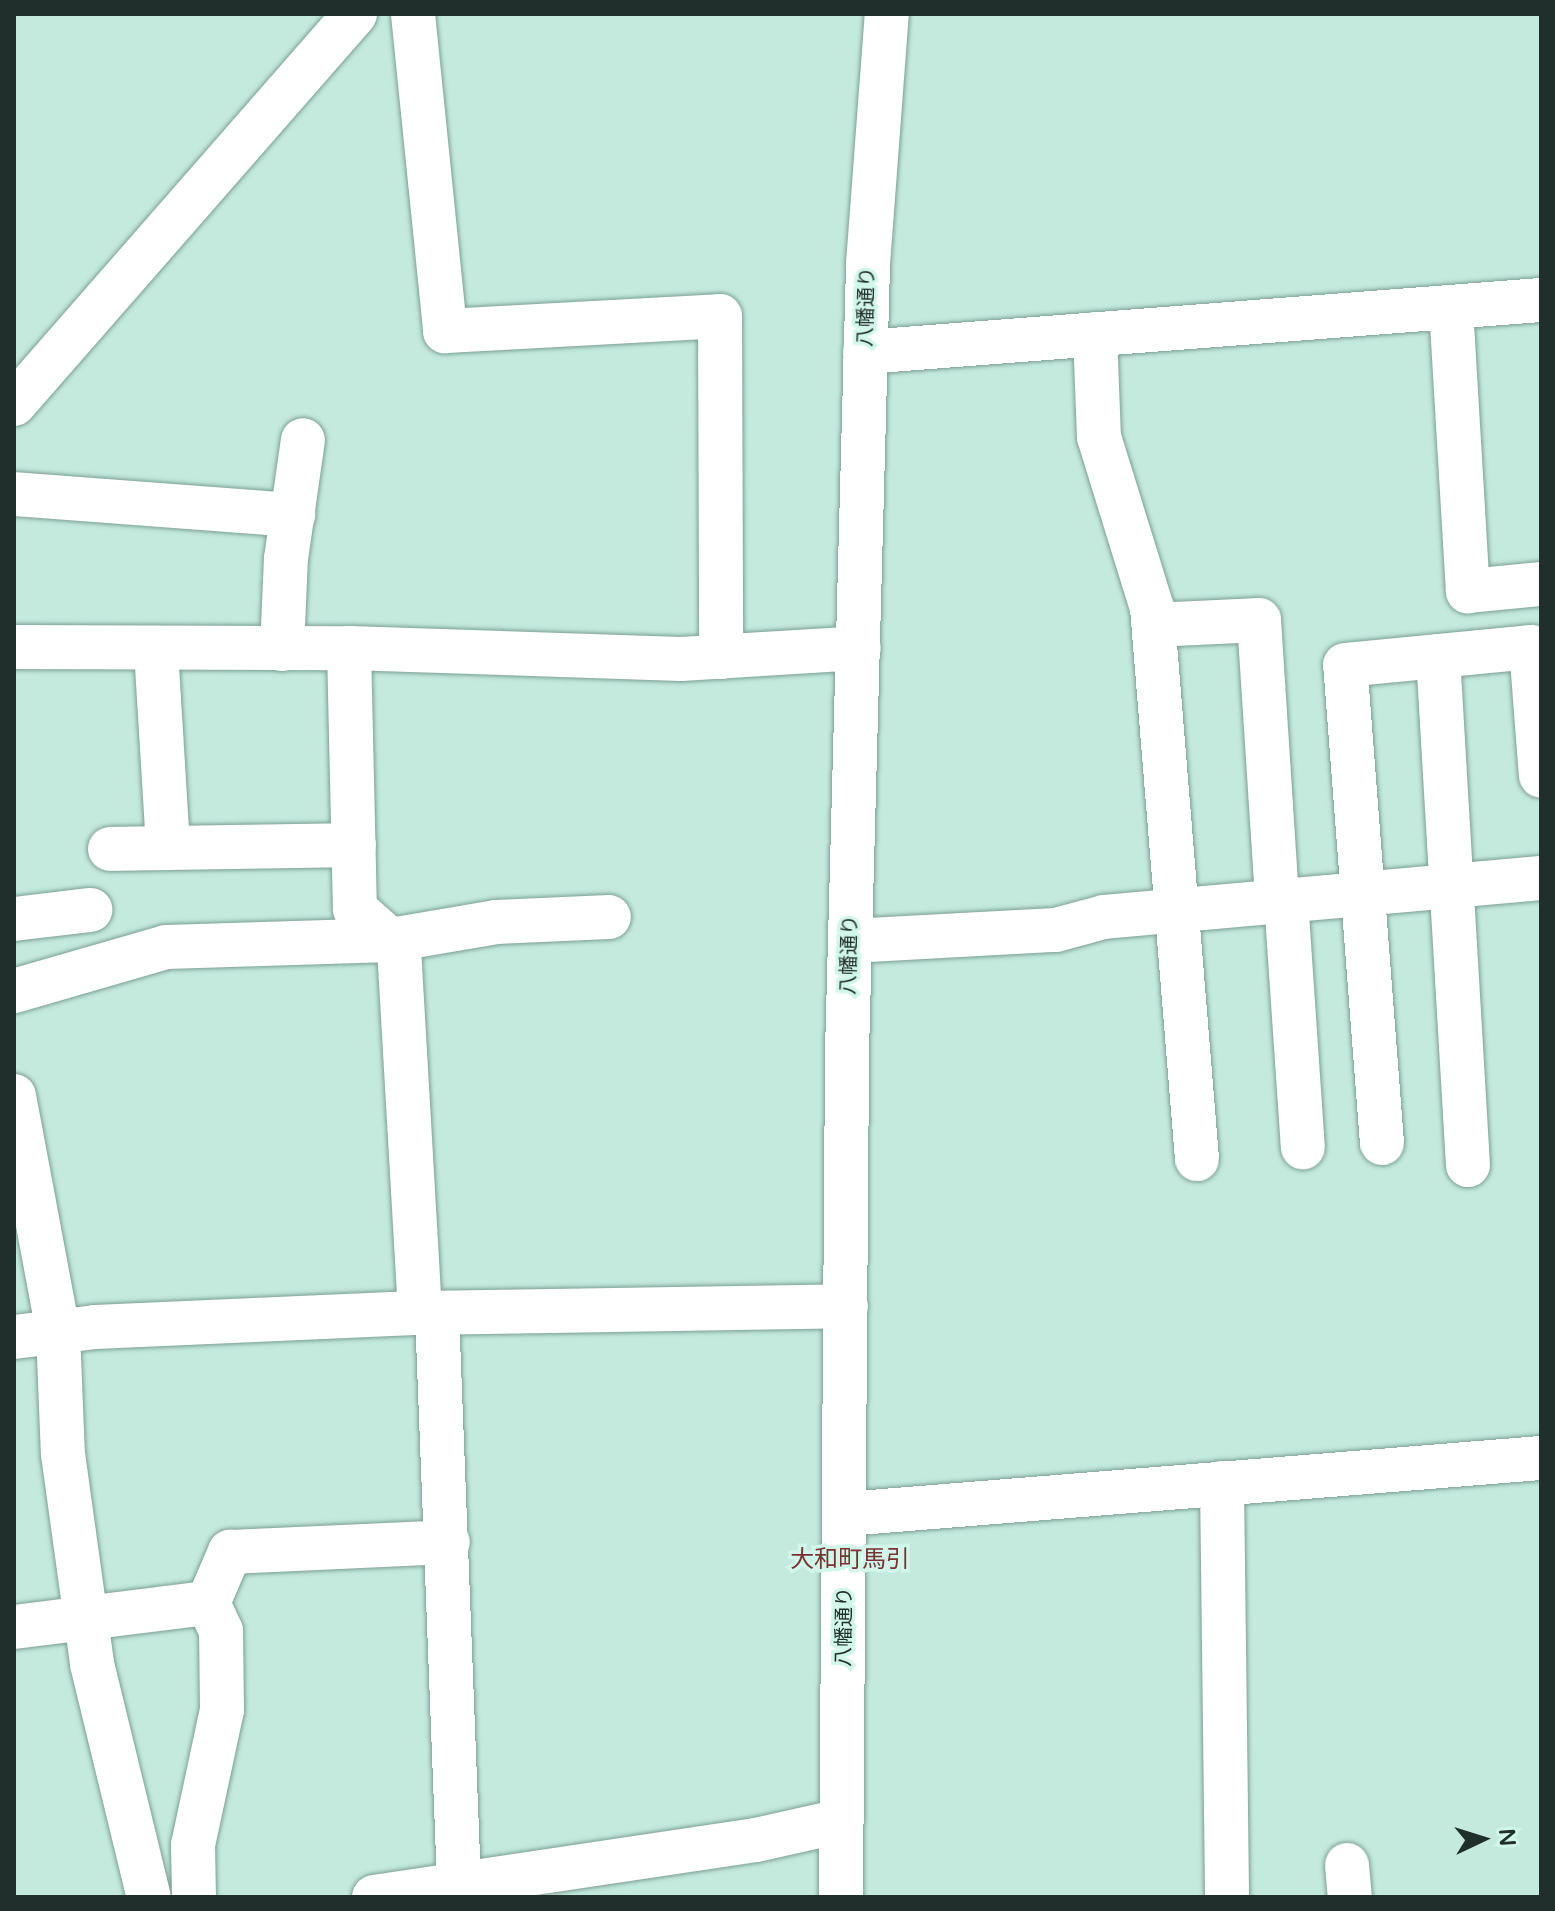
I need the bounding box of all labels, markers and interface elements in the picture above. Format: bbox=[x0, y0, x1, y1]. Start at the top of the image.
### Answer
street label: 八幡通り bbox=[854, 267, 880, 347]
street label: 八幡通り bbox=[837, 915, 863, 995]
district label: 大和町馬引 bbox=[790, 1546, 910, 1574]
street label: 八幡通り bbox=[832, 1587, 858, 1667]
north arrow bbox=[1443, 1799, 1523, 1879]
text: N bbox=[1493, 1828, 1521, 1847]

